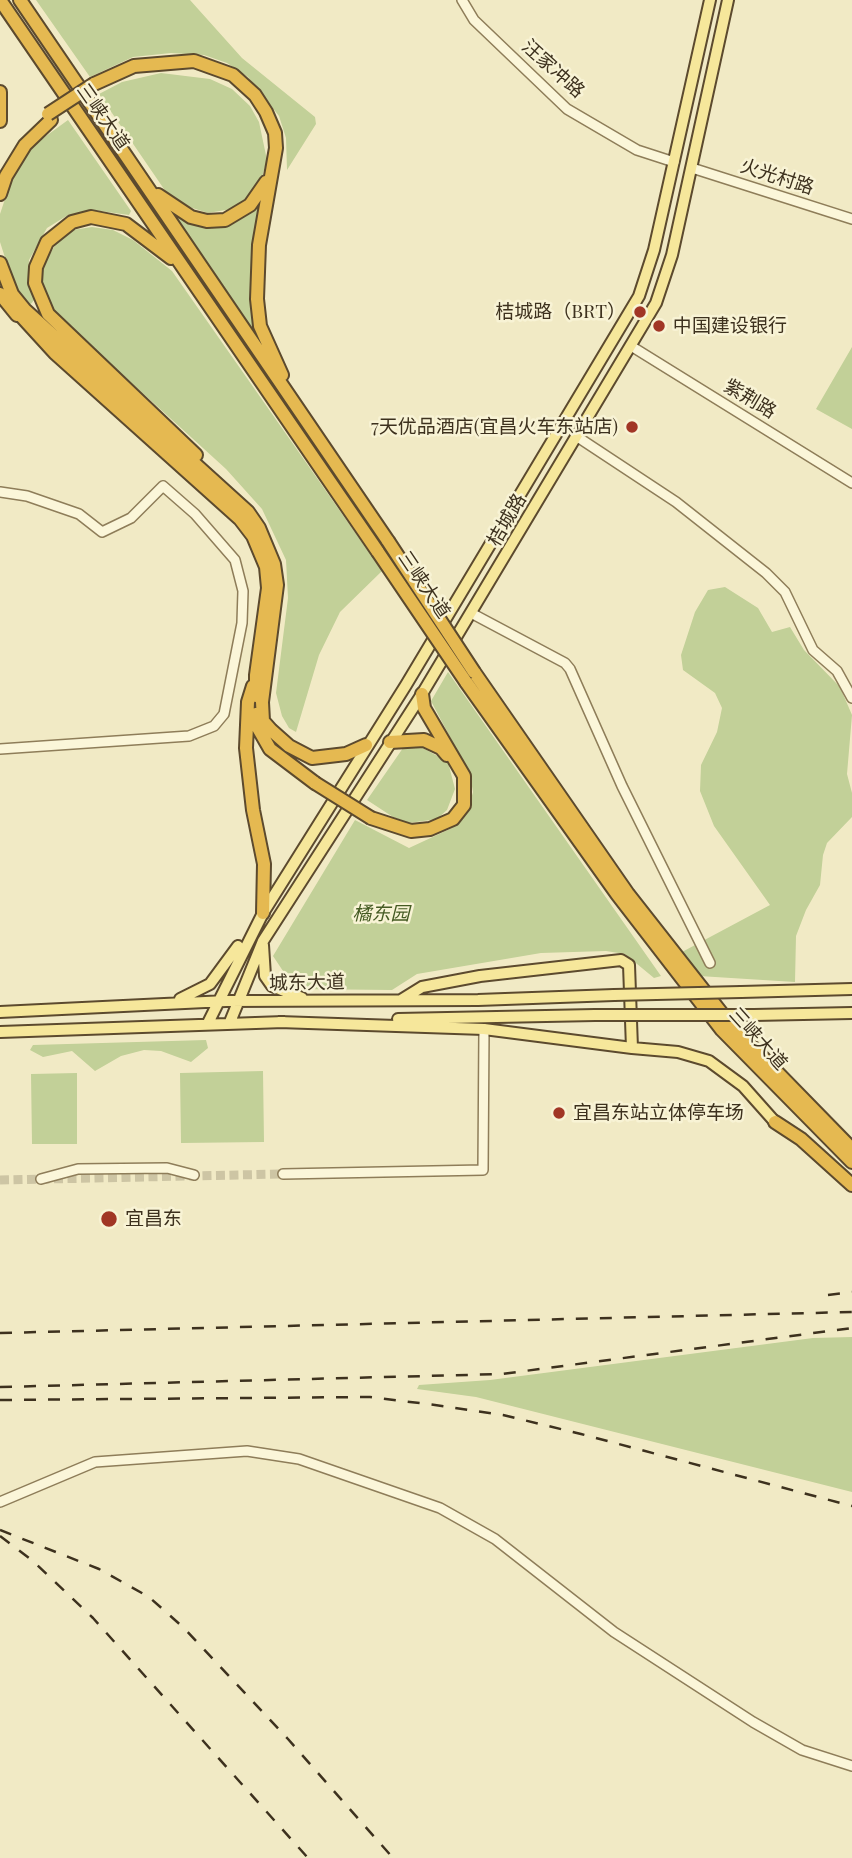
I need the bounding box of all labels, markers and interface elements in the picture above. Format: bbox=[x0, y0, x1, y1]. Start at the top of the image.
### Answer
street label: 汪家冲路 bbox=[517, 35, 589, 103]
street label: 三峡大道 bbox=[72, 79, 134, 155]
street label: 火光村路 bbox=[737, 154, 817, 200]
place label: 桔城路（BRT） bbox=[495, 301, 626, 323]
marker: 桔城路（BRT） bbox=[632, 304, 648, 320]
place label: 中国建设银行 bbox=[673, 315, 787, 337]
marker: 中国建设银行 bbox=[651, 318, 667, 334]
street label: 紫荆路 bbox=[720, 375, 780, 423]
place label: 7天优品酒店(宜昌火车东站店) bbox=[371, 416, 618, 438]
marker: 7天优品酒店(宜昌火车东站店) bbox=[624, 419, 640, 435]
street label: 桔城路 bbox=[483, 490, 531, 550]
street label: 三峡大道 bbox=[393, 547, 455, 623]
park label: 橘东园 bbox=[353, 903, 409, 925]
street label: 城东大道 bbox=[269, 971, 345, 995]
street label: 三峡大道 bbox=[724, 1003, 792, 1075]
place label: 宜昌东站立体停车场 bbox=[573, 1102, 744, 1124]
marker: 宜昌东站立体停车场 bbox=[551, 1105, 567, 1121]
place label: 宜昌东 bbox=[125, 1208, 182, 1230]
marker: 宜昌东 bbox=[99, 1209, 119, 1229]

